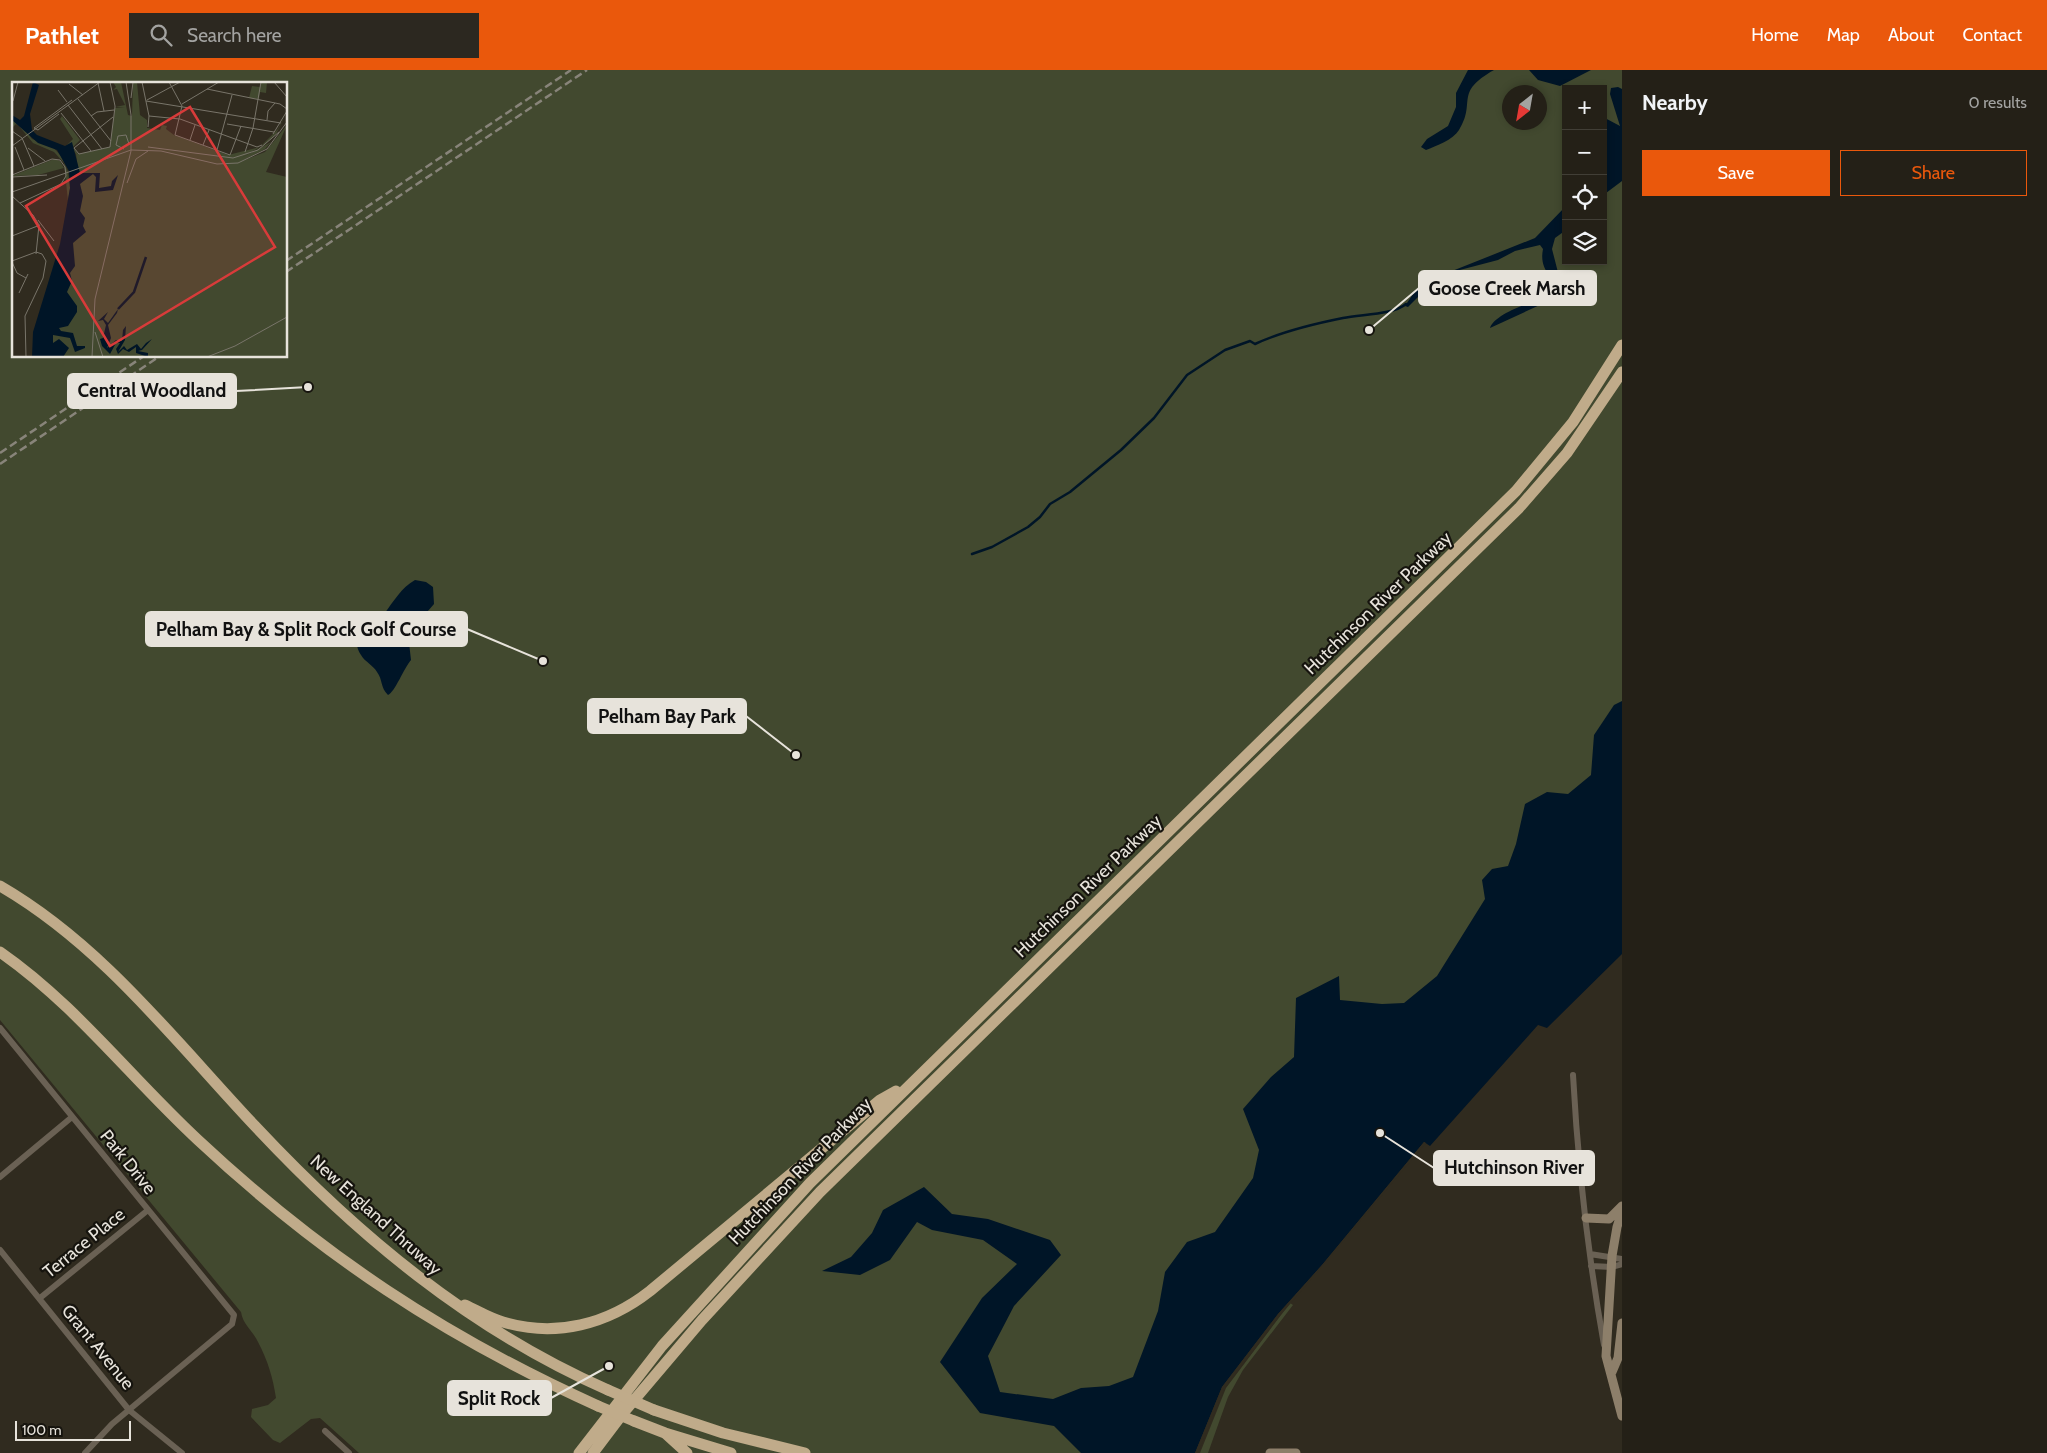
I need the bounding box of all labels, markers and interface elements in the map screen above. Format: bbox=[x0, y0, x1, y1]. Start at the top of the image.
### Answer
search box bbox=[129, 13, 479, 58]
text: Pathlet bbox=[25, 21, 99, 50]
icon: search bbox=[147, 21, 175, 49]
text: Search here bbox=[187, 24, 281, 47]
text: Home bbox=[1751, 24, 1799, 46]
text: Map bbox=[1827, 24, 1860, 46]
text: About bbox=[1888, 24, 1934, 46]
text: Contact bbox=[1962, 24, 2022, 46]
inset map bbox=[12, 82, 288, 358]
north arrow bbox=[1502, 85, 1547, 130]
map controls bbox=[1562, 85, 1607, 265]
button: + bbox=[1562, 85, 1607, 130]
text: Nearby bbox=[1642, 90, 1708, 115]
text: 0 results bbox=[1968, 93, 2027, 112]
button: − bbox=[1562, 130, 1607, 175]
button: Save bbox=[1642, 150, 1830, 196]
button: Share bbox=[1840, 150, 2027, 196]
button: locate bbox=[1562, 175, 1607, 220]
button: layers bbox=[1562, 220, 1607, 265]
callout: Goose Creek Marsh bbox=[1419, 271, 1596, 305]
text: Goose Creek Marsh bbox=[1429, 277, 1585, 300]
callout: Central Woodland bbox=[68, 374, 236, 408]
text: Central Woodland bbox=[78, 379, 226, 402]
street label: Hutchinson River Parkway bbox=[1300, 527, 1456, 679]
callout: Pelham Bay & Split Rock Golf Course bbox=[146, 612, 467, 646]
text: Pelham Bay & Split Rock Golf Course bbox=[156, 618, 457, 641]
callout: Pelham Bay Park bbox=[588, 699, 746, 733]
text: Pelham Bay Park bbox=[598, 705, 737, 728]
street label: Hutchinson River Parkway bbox=[1010, 810, 1166, 962]
street label: Hutchinson River Parkway bbox=[724, 1093, 876, 1249]
street label: Park Drive bbox=[95, 1125, 161, 1199]
street label: New England Thruway bbox=[306, 1150, 446, 1280]
callout: Hutchinson River bbox=[1434, 1151, 1594, 1185]
text: Hutchinson River bbox=[1444, 1156, 1585, 1179]
street label: Terrace Place bbox=[39, 1203, 129, 1283]
street label: Grant Avenue bbox=[57, 1300, 139, 1394]
callout: Split Rock bbox=[448, 1381, 551, 1415]
text: Split Rock bbox=[458, 1387, 541, 1410]
scale bar bbox=[15, 1418, 131, 1441]
text: 100 m bbox=[22, 1421, 62, 1439]

